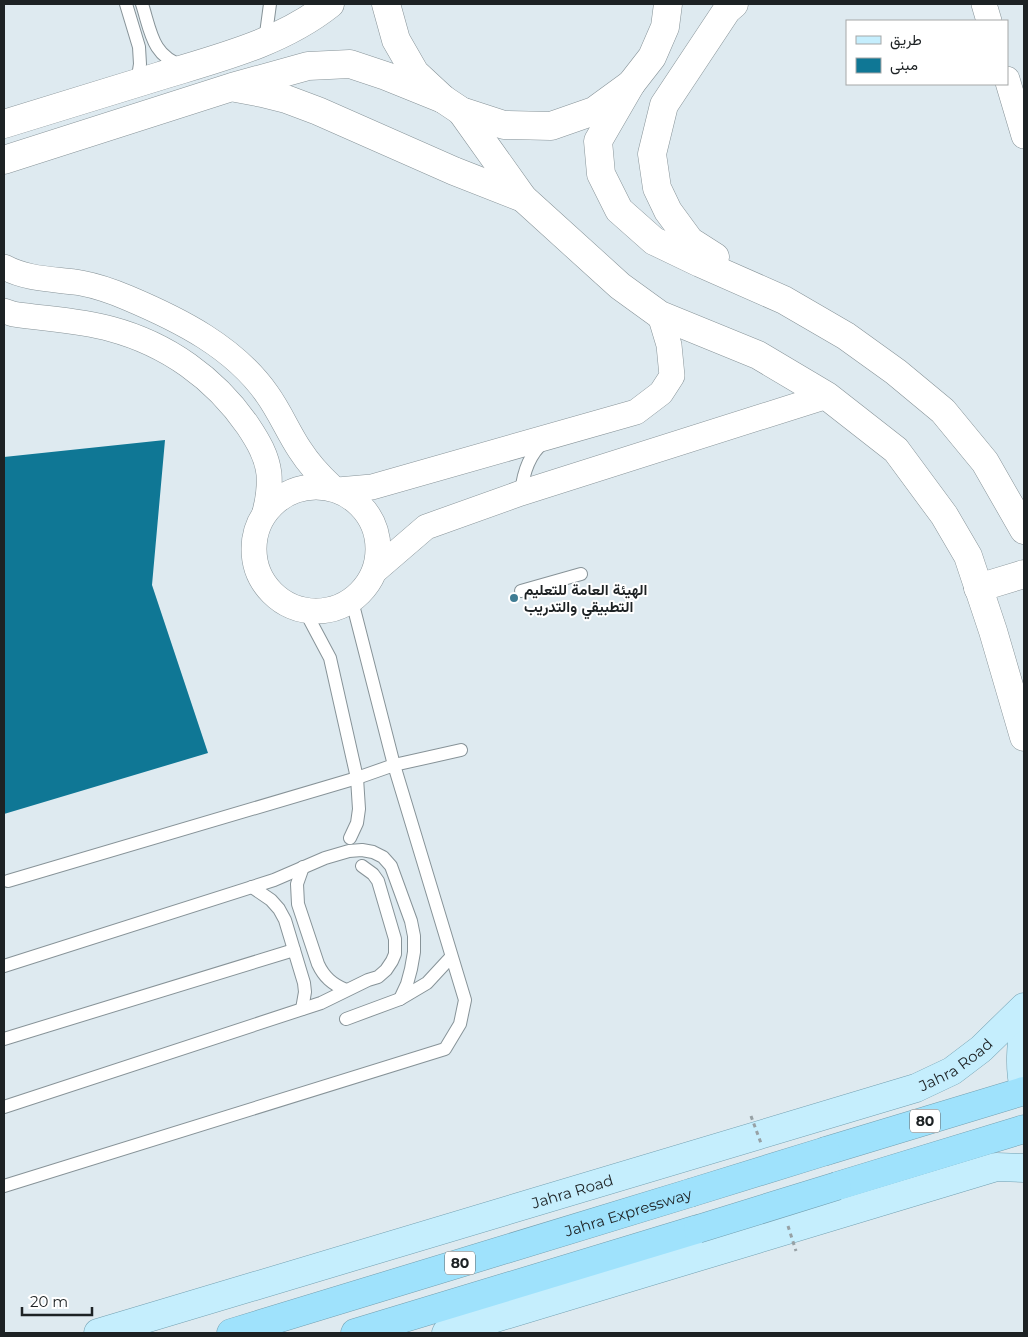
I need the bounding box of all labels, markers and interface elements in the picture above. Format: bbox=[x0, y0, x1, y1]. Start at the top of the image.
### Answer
legend bbox=[846, 20, 1008, 85]
text: طريق bbox=[890, 30, 922, 50]
text: مبنى bbox=[890, 55, 918, 75]
place label: الهيئة العامة للتعليم التطبيقي والتدريب bbox=[524, 580, 648, 620]
marker: الهيئة العامة للتعليم التطبيقي والتدريب bbox=[508, 592, 520, 604]
street label: Jahra Road bbox=[915, 1034, 996, 1095]
road number: 80 bbox=[910, 1110, 940, 1132]
street label: Jahra Road bbox=[528, 1170, 615, 1212]
street label: Jahra Expressway bbox=[561, 1183, 695, 1241]
road number: 80 bbox=[445, 1252, 475, 1274]
scale bar bbox=[22, 1284, 92, 1316]
text: 20 m bbox=[30, 1292, 68, 1311]

